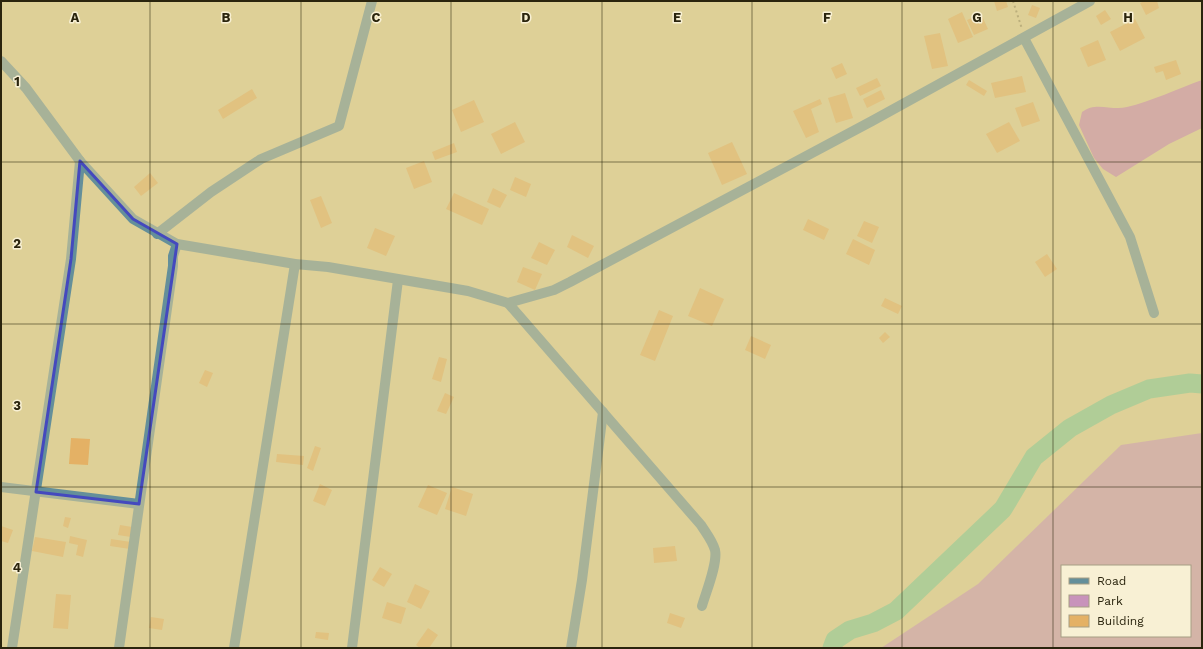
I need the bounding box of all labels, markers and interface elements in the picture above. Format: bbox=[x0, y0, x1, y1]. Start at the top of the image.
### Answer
text: A bbox=[71, 10, 80, 25]
text: B bbox=[222, 10, 231, 25]
text: C bbox=[372, 10, 381, 25]
text: D bbox=[521, 10, 531, 25]
text: E bbox=[673, 10, 681, 25]
text: F bbox=[823, 10, 831, 25]
text: G bbox=[972, 10, 982, 25]
text: H bbox=[1123, 10, 1133, 25]
text: 1 bbox=[14, 74, 20, 89]
text: 2 bbox=[13, 236, 21, 251]
text: 3 bbox=[13, 398, 21, 413]
text: 4 bbox=[13, 560, 22, 575]
legend bbox=[1061, 565, 1191, 637]
text: Road bbox=[1097, 574, 1126, 588]
text: Park bbox=[1097, 594, 1123, 608]
text: Building bbox=[1097, 614, 1144, 628]

